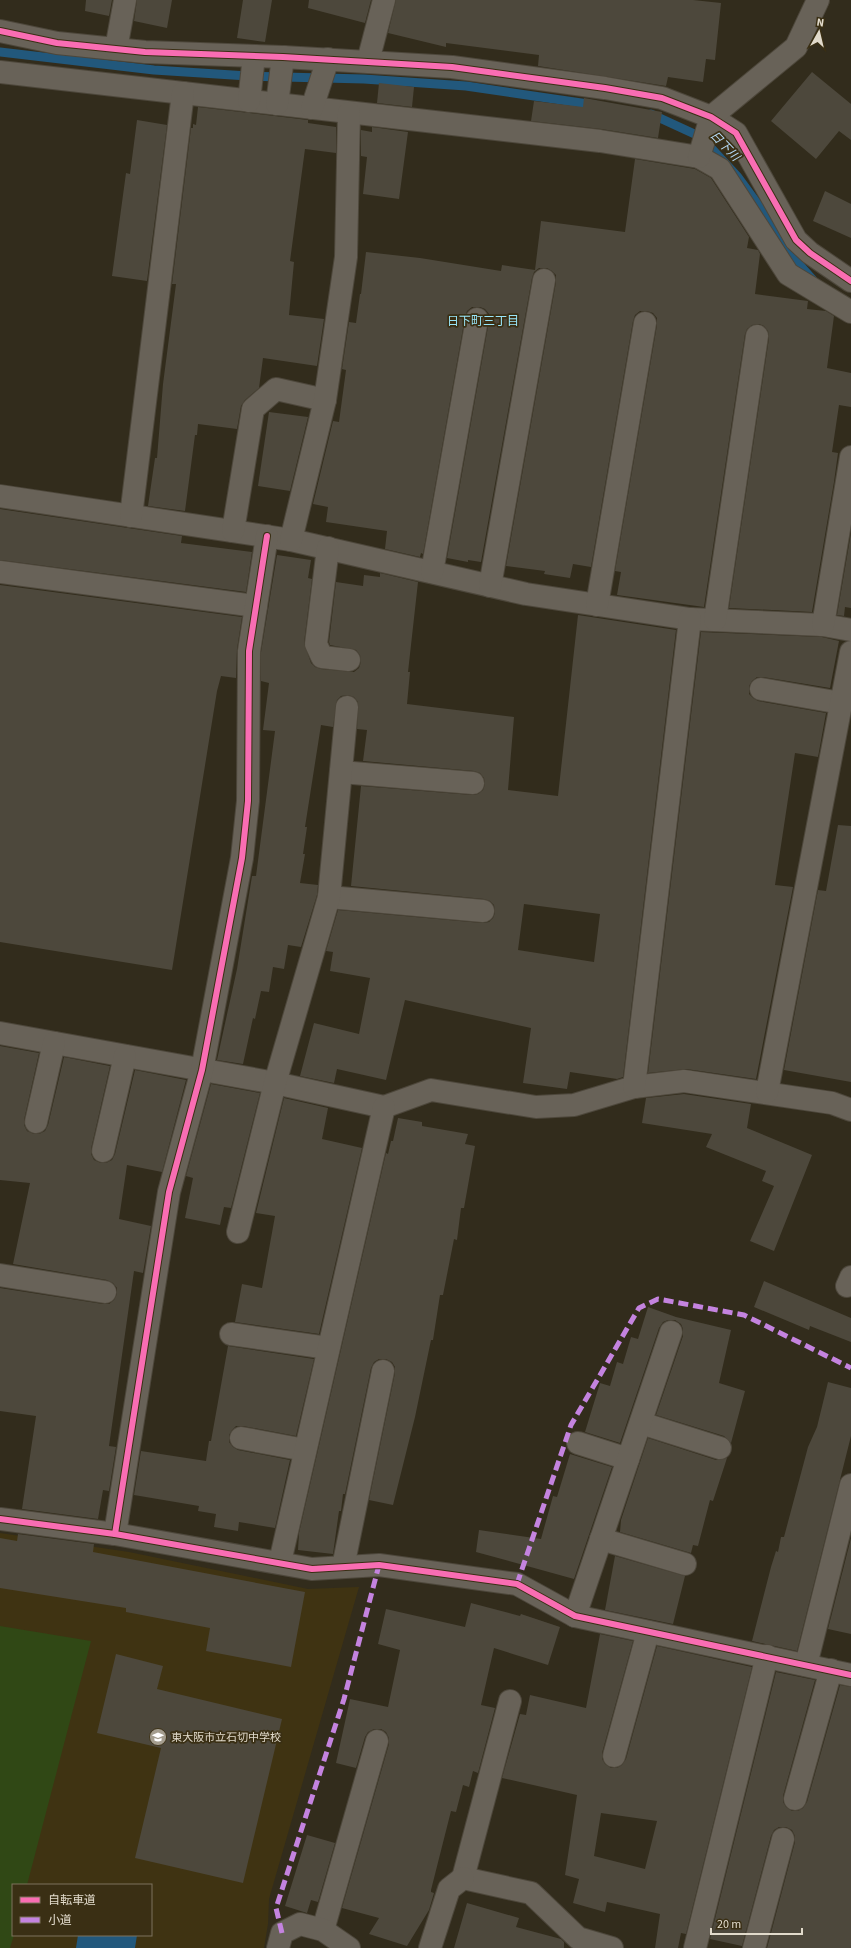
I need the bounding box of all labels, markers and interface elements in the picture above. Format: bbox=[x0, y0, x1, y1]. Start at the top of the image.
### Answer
north arrow bbox=[799, 12, 839, 52]
text: N bbox=[816, 15, 825, 31]
water label: 日下川 bbox=[706, 127, 745, 167]
district label: 日下町三丁目 bbox=[447, 313, 519, 330]
school or university icon: 東大阪市立石切中学校 bbox=[148, 1727, 168, 1747]
place label: 東大阪市立石切中学校 bbox=[171, 1730, 281, 1745]
legend bbox=[12, 1884, 152, 1936]
text: 自転車道 bbox=[48, 1892, 96, 1909]
scale bar bbox=[711, 1910, 802, 1936]
text: 小道 bbox=[48, 1912, 72, 1929]
text: 20 m bbox=[717, 1916, 741, 1933]

